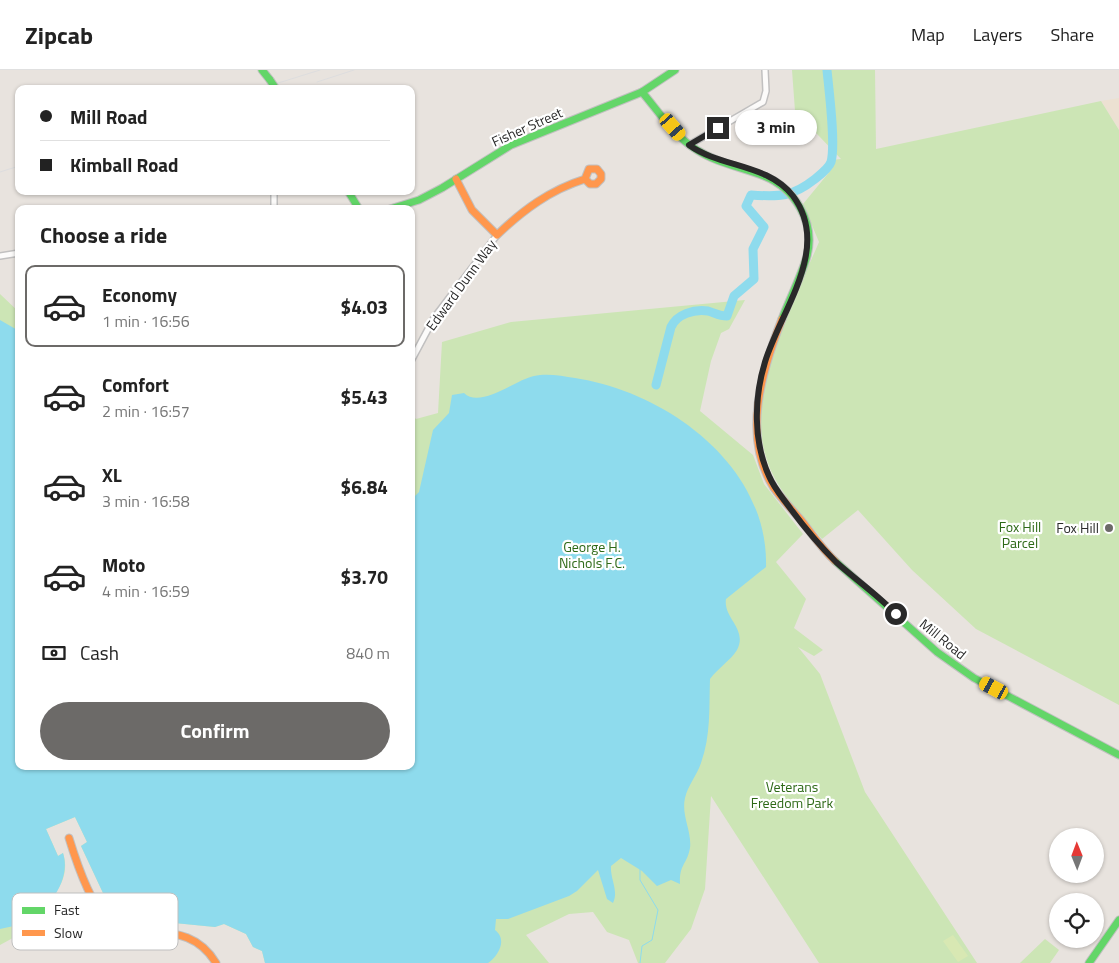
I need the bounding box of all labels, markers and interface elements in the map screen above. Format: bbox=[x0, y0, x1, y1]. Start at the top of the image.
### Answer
text: Zipcab bbox=[25, 17, 93, 53]
text: Map bbox=[911, 21, 945, 48]
text: Layers bbox=[973, 21, 1022, 48]
text: Share bbox=[1050, 21, 1094, 48]
text: Mill Road bbox=[70, 102, 148, 131]
street label: Fisher Street bbox=[488, 102, 566, 151]
callout: 3 min bbox=[736, 110, 818, 146]
car bbox=[657, 111, 688, 143]
text: 3 min bbox=[757, 115, 795, 139]
route end bbox=[707, 117, 729, 139]
text: Kimball Road bbox=[70, 150, 178, 179]
text: Choose a ride bbox=[40, 218, 167, 252]
street label: Edward Dunn Way bbox=[420, 235, 501, 335]
text: Economy bbox=[102, 280, 177, 309]
icon: car bbox=[42, 284, 87, 329]
text: $4.03 bbox=[341, 292, 388, 321]
text: 1 min · 16:56 bbox=[102, 309, 190, 333]
text: Comfort bbox=[102, 370, 169, 399]
icon: car bbox=[42, 374, 87, 419]
text: $5.43 bbox=[341, 382, 388, 411]
text: 2 min · 16:57 bbox=[102, 399, 190, 423]
text: XL bbox=[102, 460, 122, 489]
icon: car bbox=[42, 464, 87, 509]
text: $6.84 bbox=[341, 472, 388, 501]
text: 3 min · 16:58 bbox=[102, 489, 190, 513]
park label: Fox Hill Parcel bbox=[999, 516, 1041, 553]
place label: Fox Hill bbox=[1056, 517, 1099, 538]
marker: Fox Hill bbox=[1103, 522, 1115, 534]
park label: George H. Nichols F.C. bbox=[559, 536, 625, 573]
text: Moto bbox=[102, 550, 145, 579]
icon: car bbox=[42, 554, 87, 599]
text: $3.70 bbox=[341, 562, 388, 591]
text: 4 min · 16:59 bbox=[102, 579, 190, 603]
route start bbox=[885, 603, 907, 625]
street label: Mill Road bbox=[915, 613, 971, 664]
text: Cash bbox=[80, 638, 119, 667]
icon: cash bbox=[40, 639, 68, 667]
text: 840 m bbox=[346, 641, 390, 665]
car bbox=[977, 674, 1010, 702]
button: Confirm bbox=[40, 702, 390, 760]
park label: Veterans Freedom Park bbox=[751, 776, 833, 813]
north arrow bbox=[1049, 828, 1104, 882]
map controls bbox=[1049, 828, 1104, 948]
legend bbox=[12, 893, 178, 950]
button: locate bbox=[1049, 893, 1104, 948]
text: Fast bbox=[54, 899, 79, 920]
text: Slow bbox=[54, 922, 83, 943]

